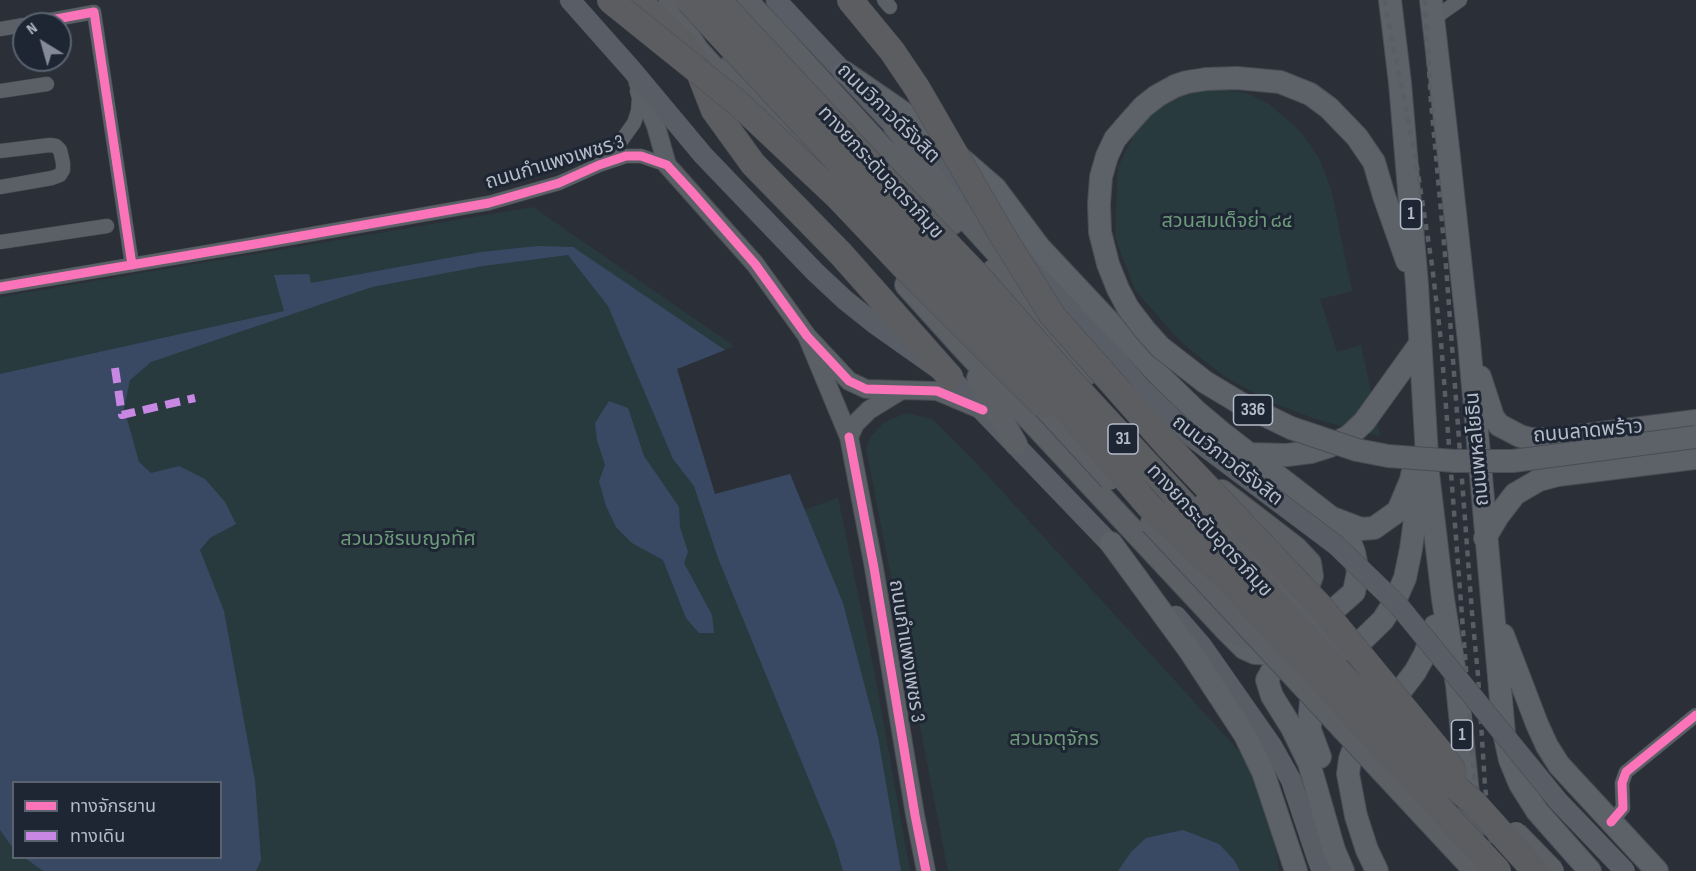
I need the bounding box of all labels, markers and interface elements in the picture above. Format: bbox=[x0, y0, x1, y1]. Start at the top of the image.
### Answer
north arrow bbox=[12, 12, 72, 72]
text: N bbox=[23, 19, 41, 39]
street label: ถนนวิภาวดีรังสิต bbox=[832, 59, 944, 169]
street label: ทางยกระดับอุตราภิมุข bbox=[812, 101, 948, 245]
street label: ถนนกำแพงเพชร 3 bbox=[483, 130, 627, 196]
road number: 1 bbox=[1400, 199, 1422, 229]
park label: สวนสมเด็จย่า ๘๔ bbox=[1161, 210, 1293, 234]
street label: ถนนพหลโยธิน bbox=[1461, 391, 1495, 507]
road number: 336 bbox=[1234, 395, 1272, 425]
street label: ถนนวิภาวดีรังสิต bbox=[1167, 410, 1287, 512]
street label: ถนนลาดพร้าว bbox=[1532, 415, 1644, 449]
road number: 31 bbox=[1108, 424, 1138, 454]
street label: ทางยกระดับอุตราภิมุข bbox=[1141, 459, 1277, 603]
park label: สวนวชิรเบญจทัศ bbox=[340, 528, 476, 552]
street label: ถนนกำแพงเพชร 3 bbox=[883, 578, 929, 724]
road number: 1 bbox=[1452, 720, 1472, 750]
park label: สวนจตุจักร bbox=[1009, 728, 1099, 752]
legend bbox=[12, 781, 222, 859]
text: ทางจักรยาน bbox=[70, 796, 156, 817]
text: ทางเดิน bbox=[70, 826, 125, 847]

